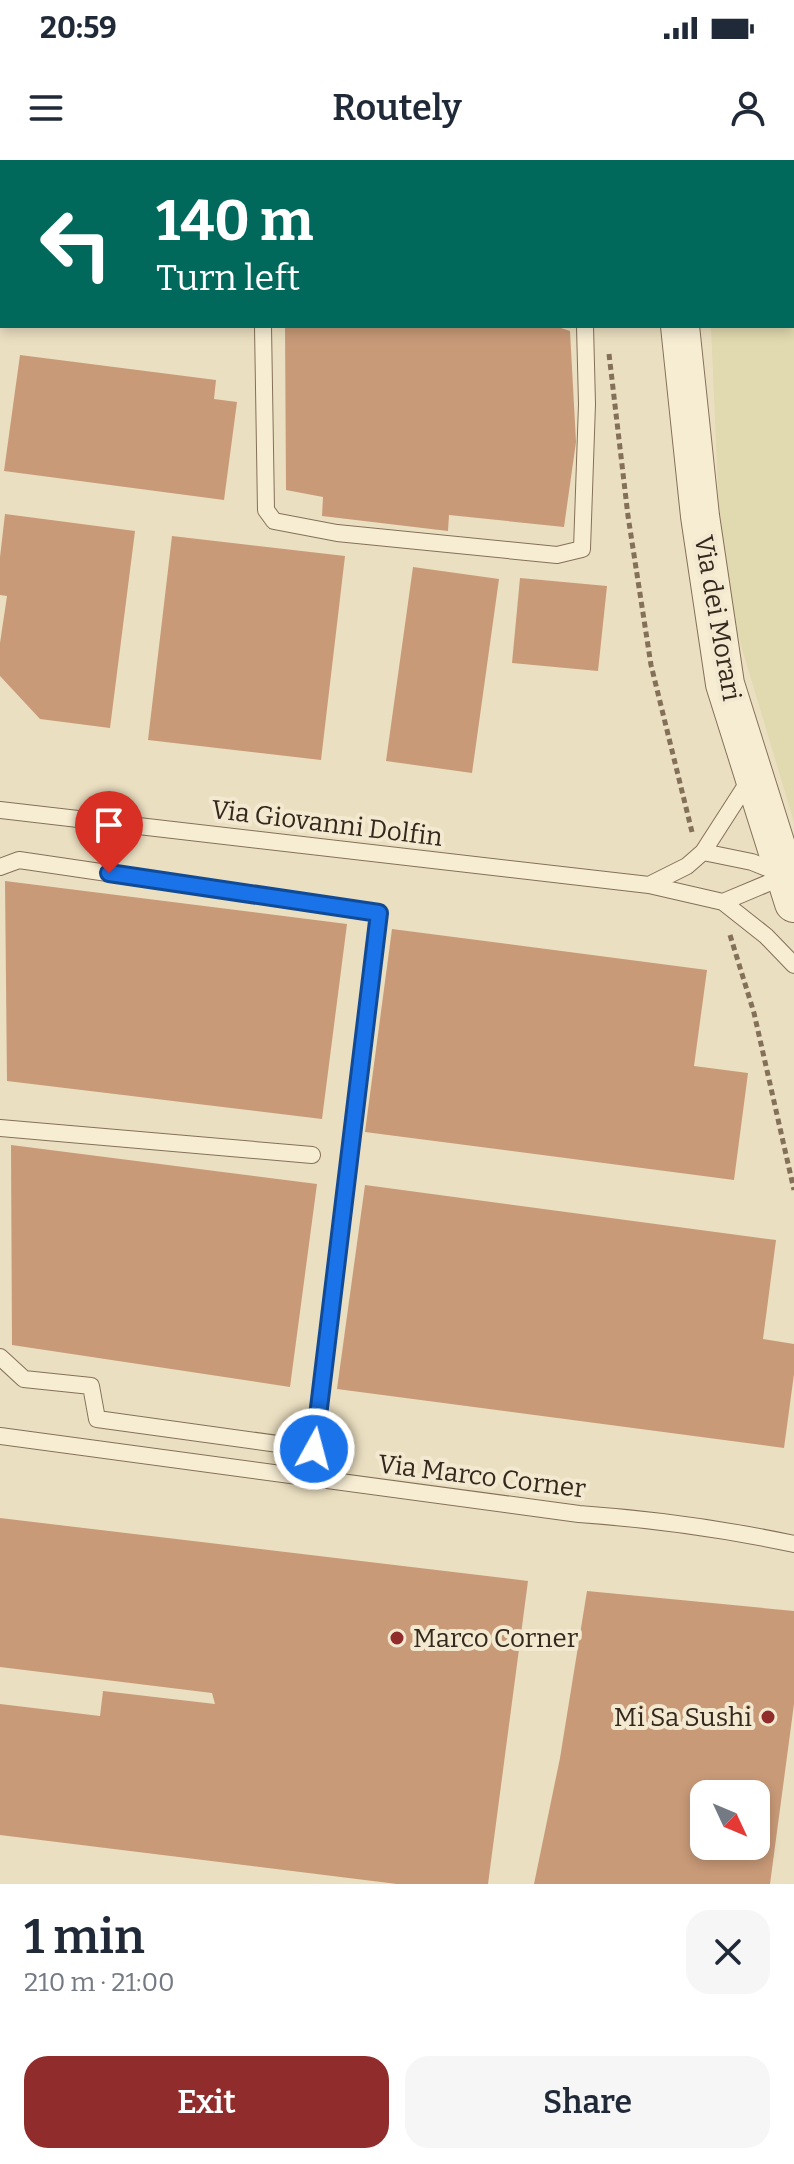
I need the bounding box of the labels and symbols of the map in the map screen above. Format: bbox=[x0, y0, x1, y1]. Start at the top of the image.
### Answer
street label: Via dei Morari bbox=[688, 533, 747, 704]
pin bbox=[75, 791, 143, 873]
street label: Via Giovanni Dolfin bbox=[210, 794, 445, 853]
position arrow bbox=[272, 1407, 356, 1491]
street label: Via Marco Corner bbox=[376, 1448, 588, 1505]
place label: Marco Corner bbox=[413, 1623, 579, 1654]
marker: Marco Corner bbox=[388, 1629, 406, 1647]
place label: Mi Sa Sushi bbox=[614, 1702, 752, 1733]
marker: Mi Sa Sushi bbox=[759, 1708, 777, 1726]
north arrow bbox=[690, 1780, 770, 1860]

